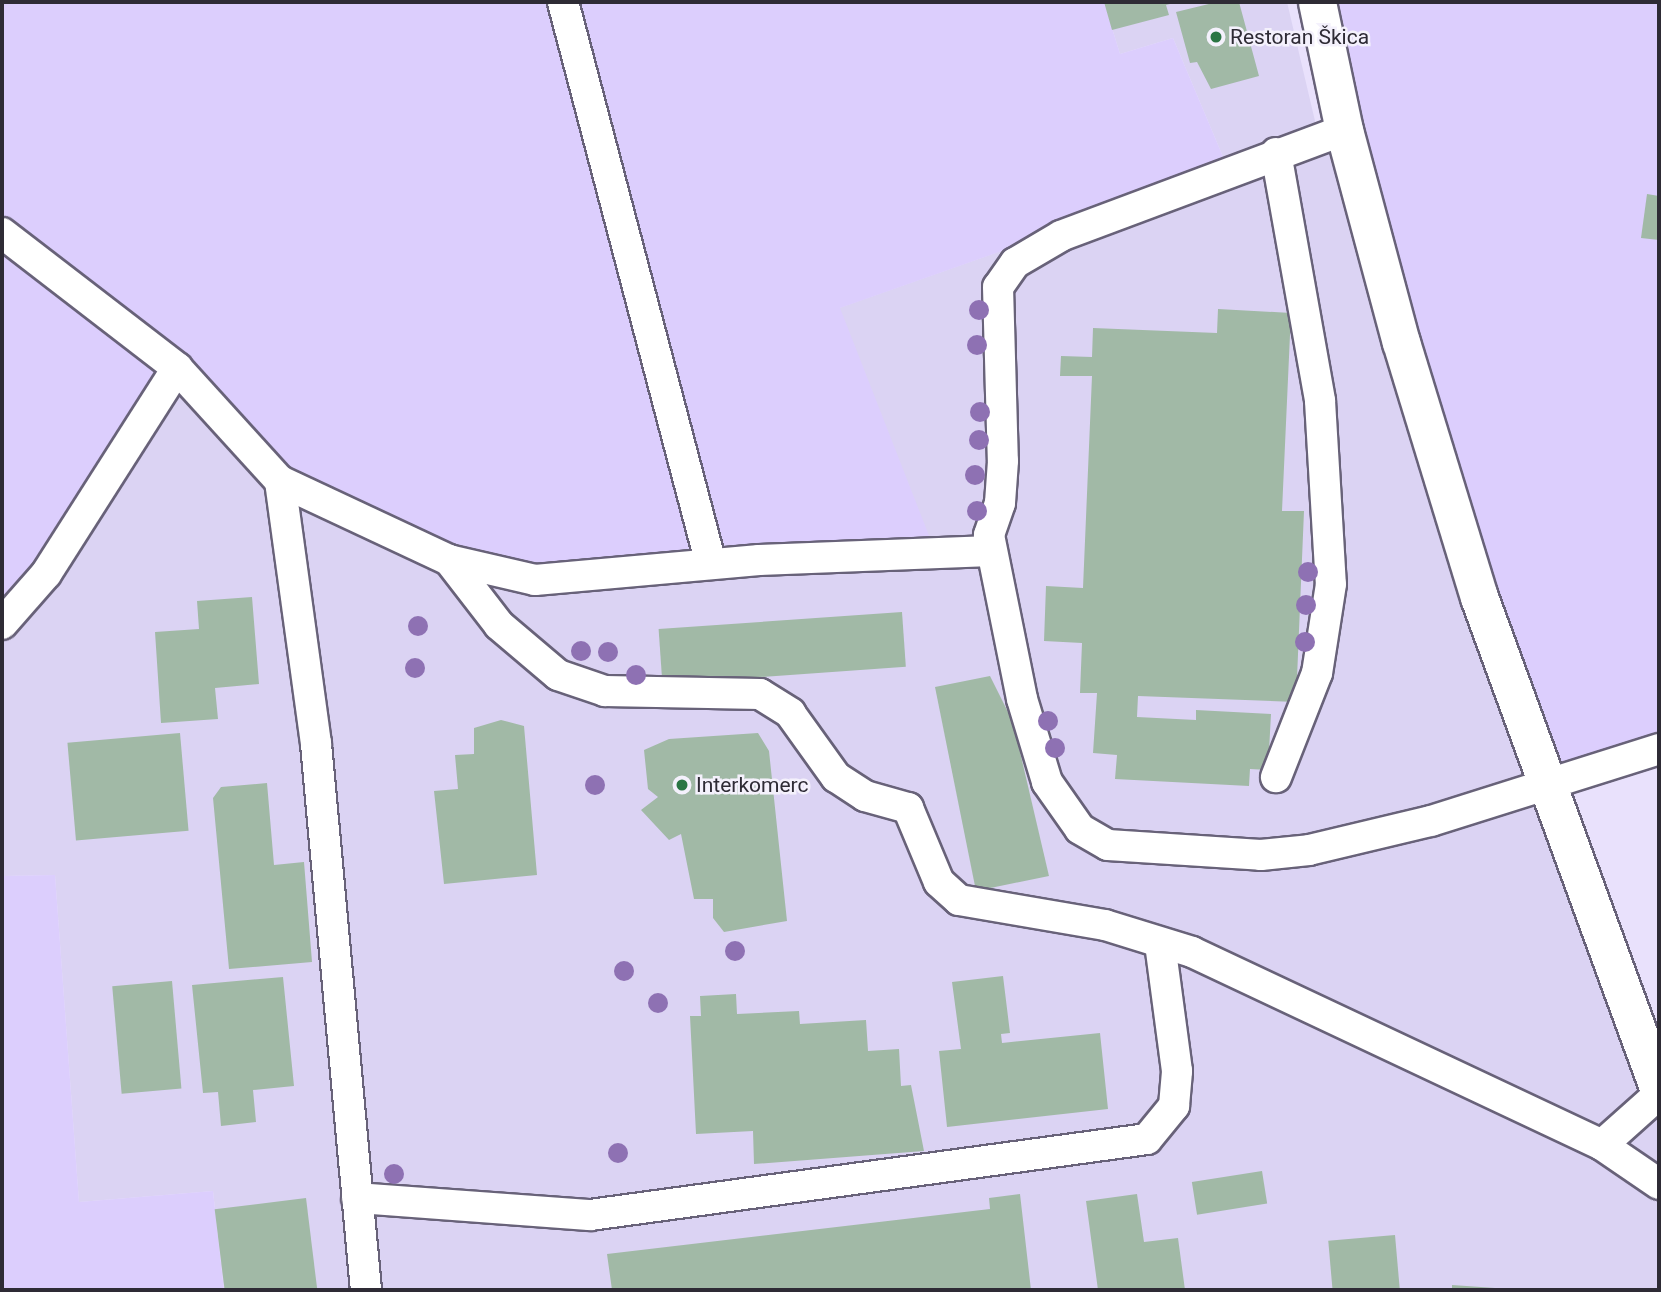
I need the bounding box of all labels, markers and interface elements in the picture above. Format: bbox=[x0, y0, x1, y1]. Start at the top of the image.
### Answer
place label: Restoran Škica bbox=[1230, 24, 1369, 50]
marker: Restoran Škica bbox=[1208, 29, 1224, 45]
place label: Interkomerc bbox=[696, 772, 809, 798]
marker: Interkomerc bbox=[674, 777, 690, 793]

